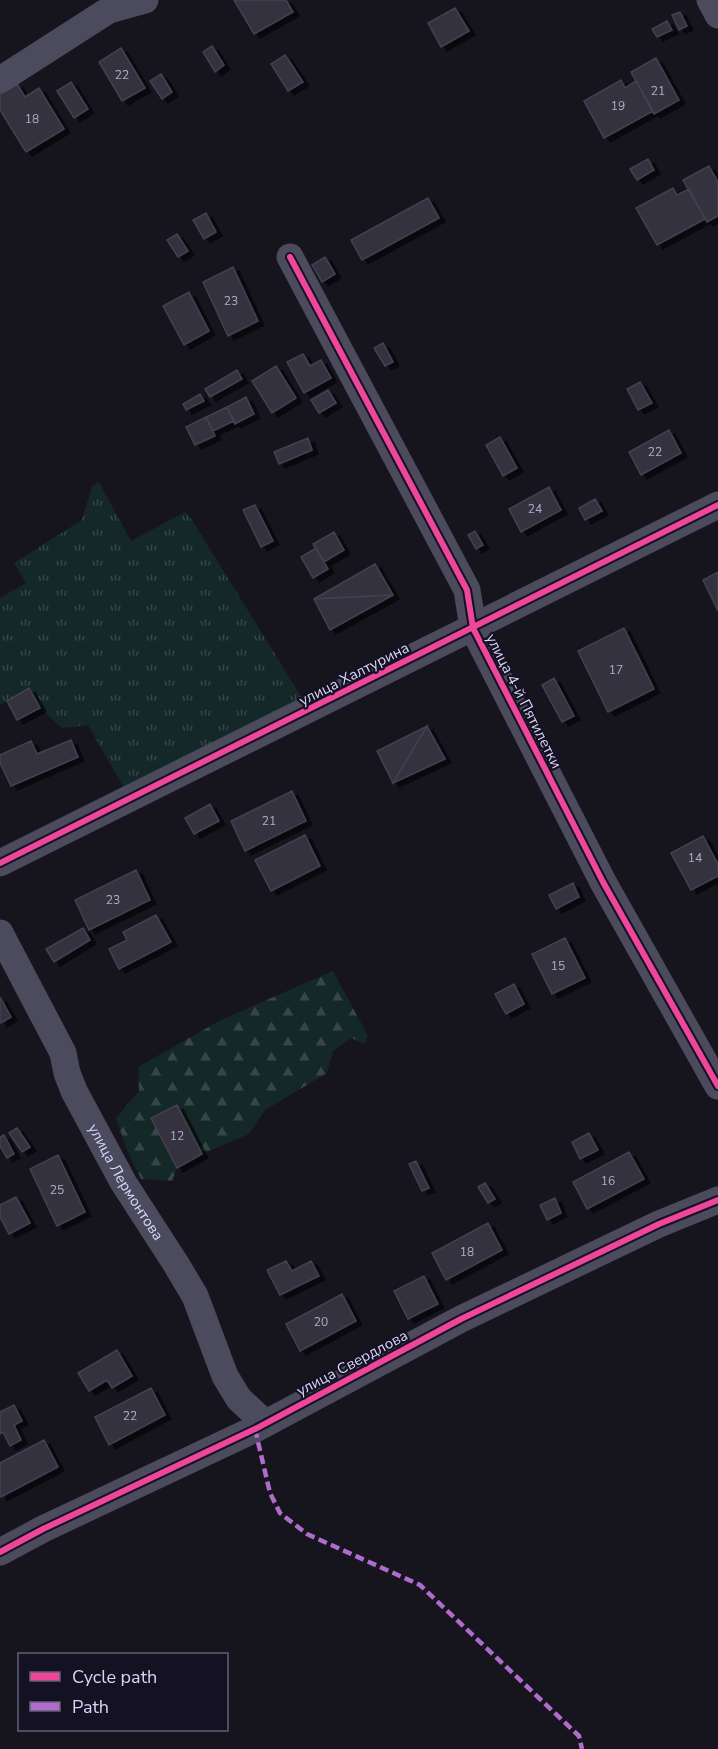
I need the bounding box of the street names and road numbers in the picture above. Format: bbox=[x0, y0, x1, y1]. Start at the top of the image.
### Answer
street label: улица 4-й Пятилетки bbox=[481, 630, 567, 772]
street label: улица Халтурина bbox=[295, 638, 413, 710]
street label: улица Лермонтова bbox=[83, 1120, 168, 1244]
street label: улица Свердлова bbox=[293, 1325, 411, 1401]

